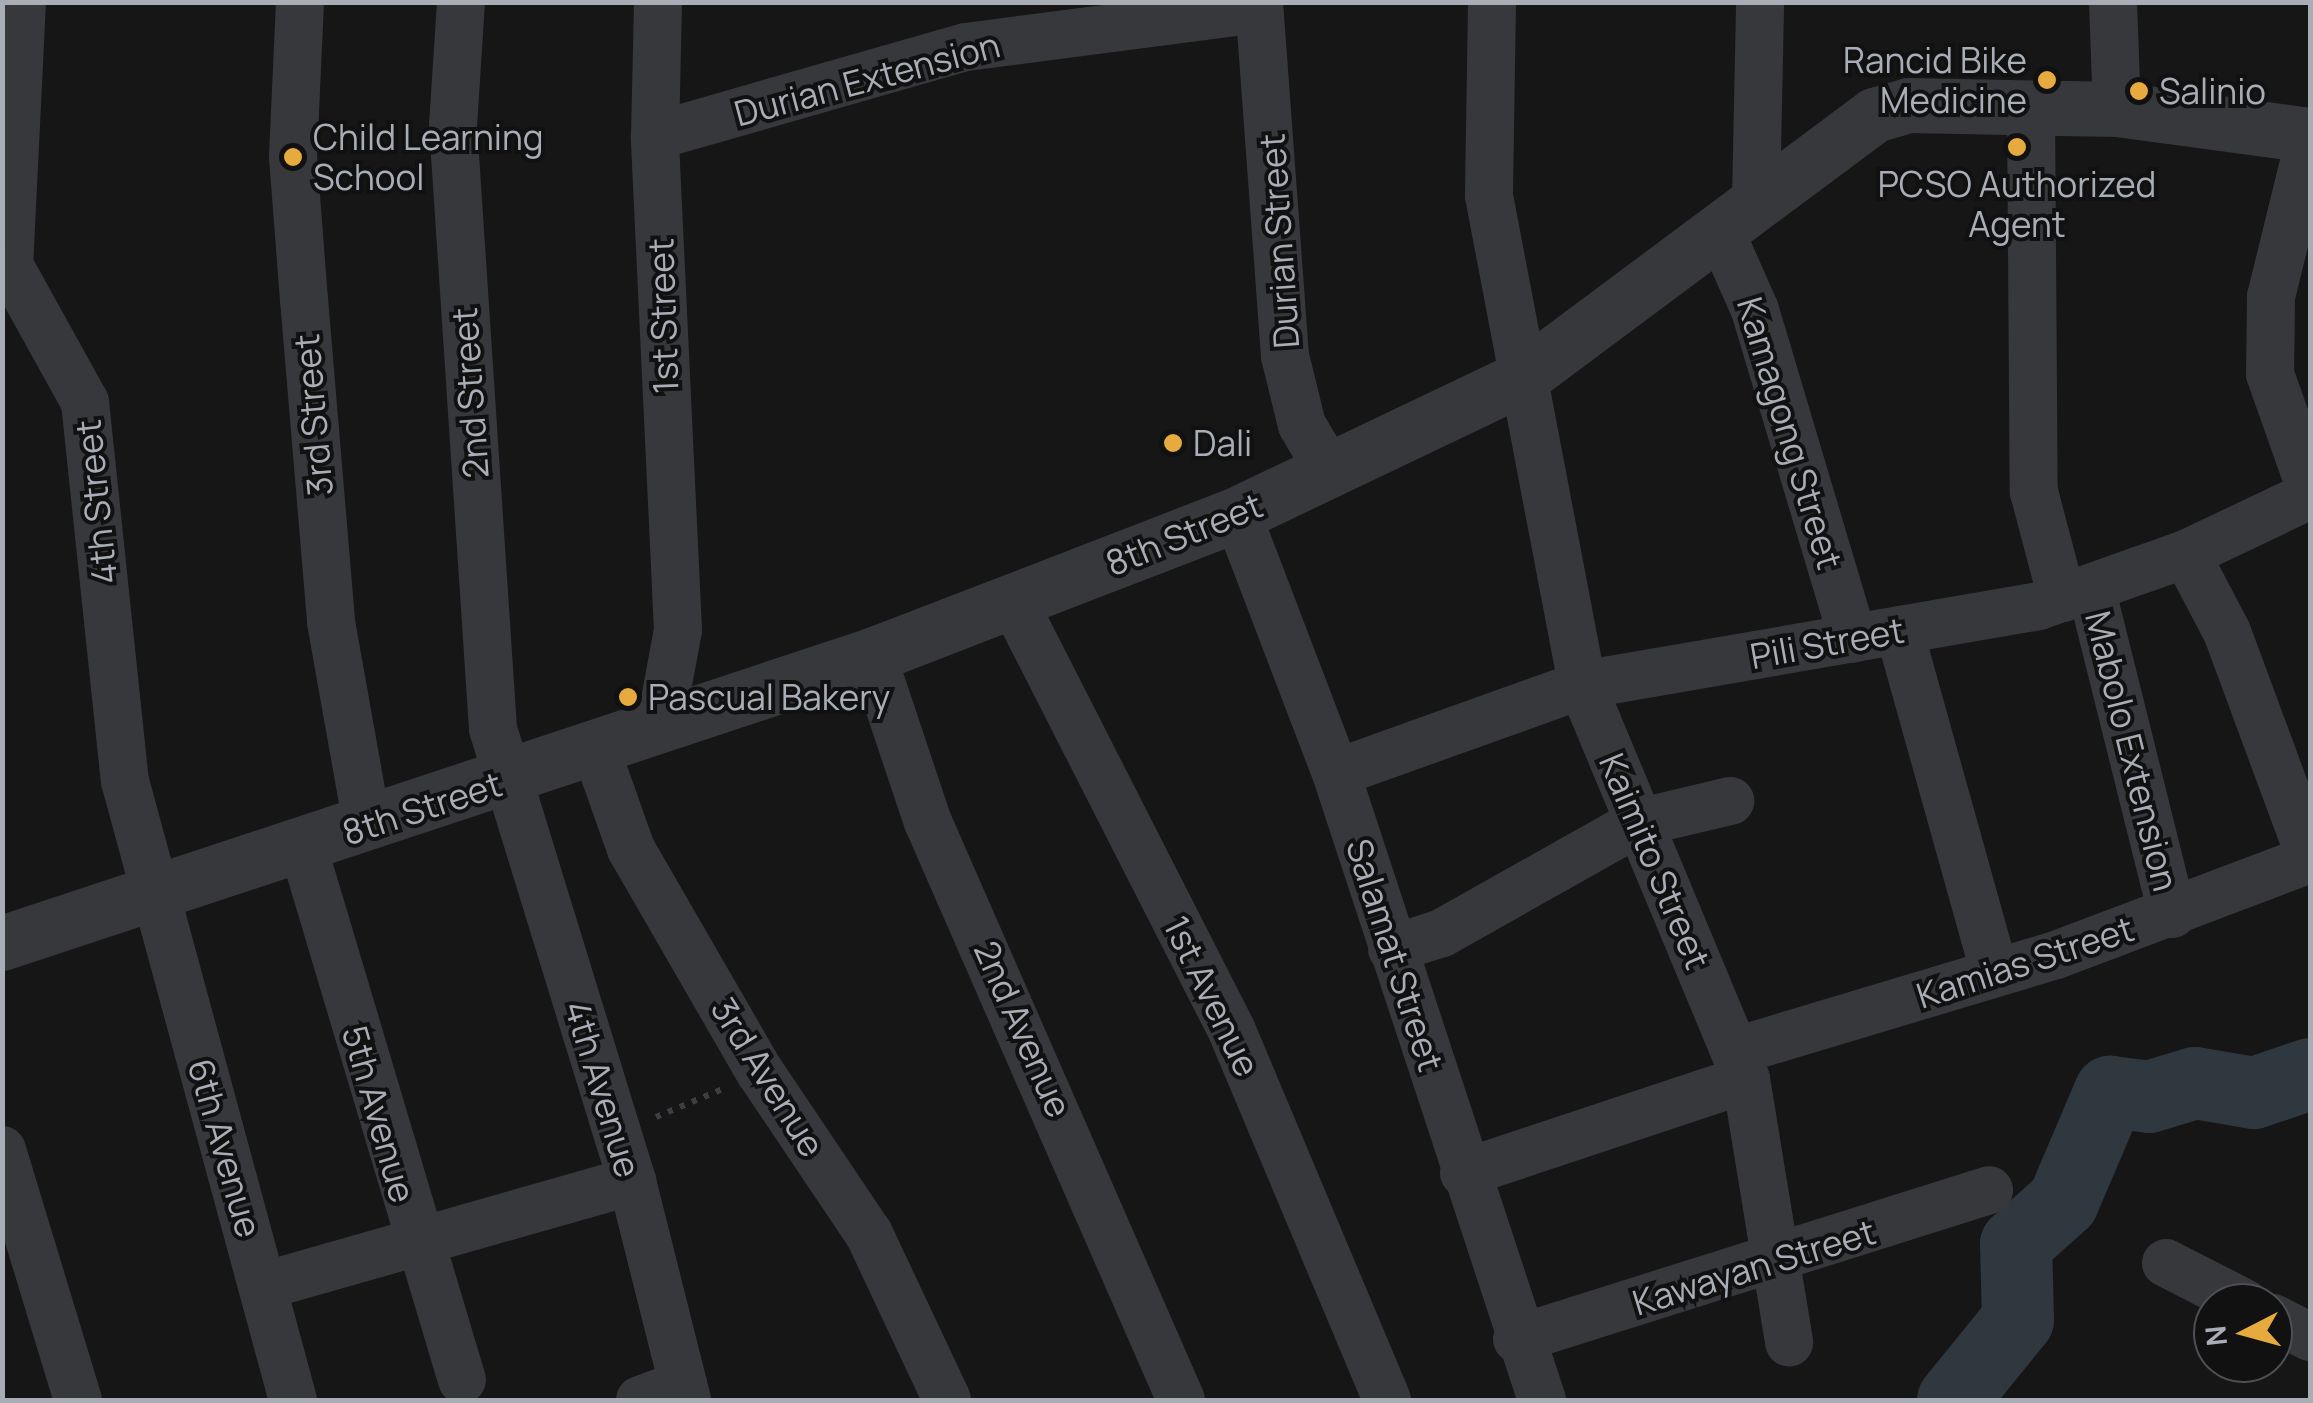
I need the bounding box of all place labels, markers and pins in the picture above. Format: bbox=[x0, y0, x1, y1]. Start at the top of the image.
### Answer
place label: Rancid Bike Medicine bbox=[1843, 39, 2027, 121]
marker: Rancid Bike Medicine bbox=[2036, 69, 2058, 91]
place label: Salinio bbox=[2159, 70, 2266, 112]
marker: Salinio bbox=[2128, 80, 2150, 102]
place label: Child Learning School bbox=[313, 116, 543, 198]
marker: PCSO Authorized Agent bbox=[2006, 136, 2028, 158]
marker: Child Learning School bbox=[282, 146, 304, 168]
place label: PCSO Authorized Agent bbox=[1878, 163, 2156, 245]
place label: Dali bbox=[1193, 422, 1252, 464]
marker: Dali bbox=[1162, 432, 1184, 454]
place label: Pascual Bakery bbox=[648, 676, 890, 718]
marker: Pascual Bakery bbox=[617, 686, 639, 708]

